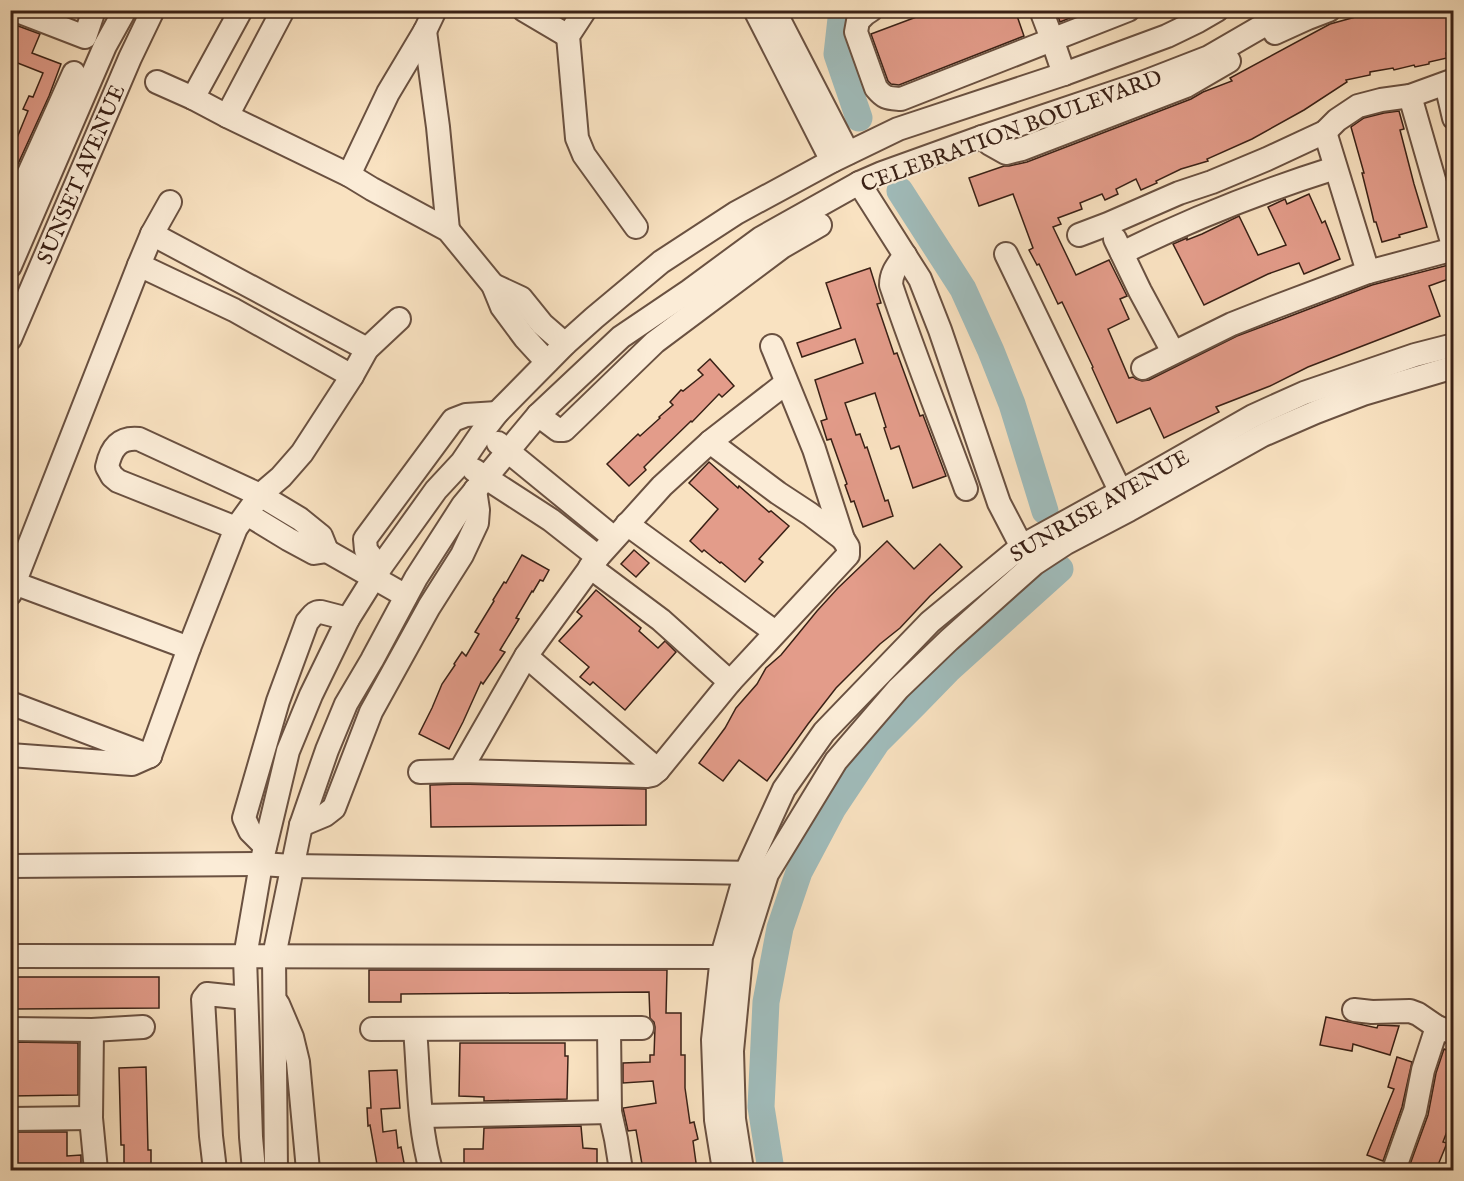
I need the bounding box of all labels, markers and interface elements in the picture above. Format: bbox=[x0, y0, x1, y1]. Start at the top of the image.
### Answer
street label: CELEBRATION BOULEVARD bbox=[857, 64, 1166, 200]
street label: SUNSET AVENUE bbox=[31, 81, 132, 269]
street label: SUNRISE AVENUE bbox=[1005, 444, 1195, 570]

